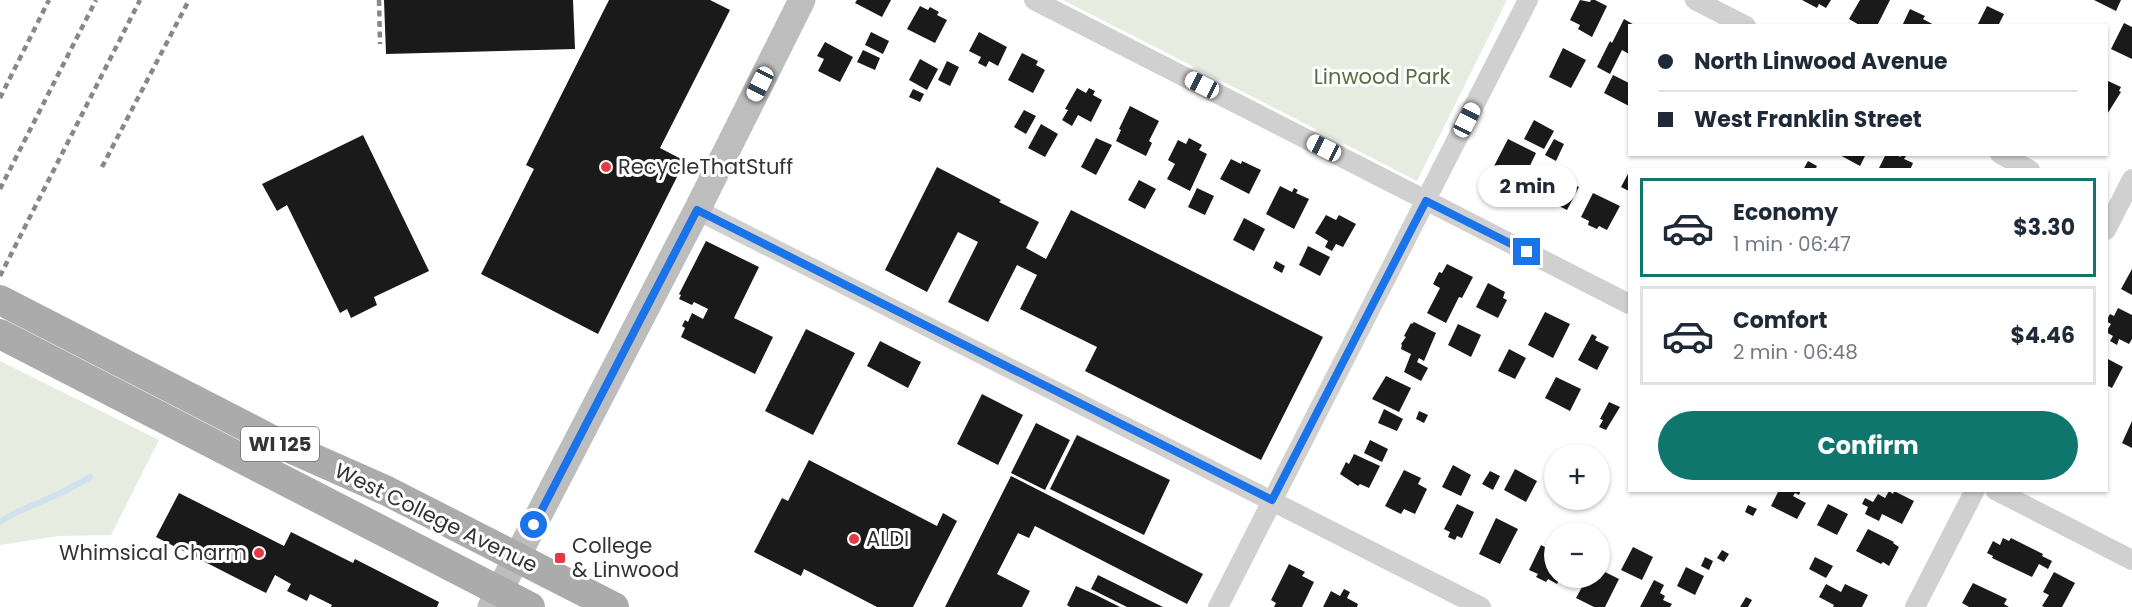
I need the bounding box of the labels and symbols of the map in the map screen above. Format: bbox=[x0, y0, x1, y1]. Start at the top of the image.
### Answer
park label: Linwood Park bbox=[1314, 62, 1450, 91]
car bbox=[744, 64, 776, 104]
car bbox=[1182, 69, 1222, 101]
car bbox=[1451, 100, 1483, 140]
car bbox=[1304, 132, 1344, 164]
place label: RecycleThatStuff bbox=[618, 152, 793, 181]
marker: RecycleThatStuff bbox=[599, 160, 613, 174]
callout: 2 min bbox=[1478, 165, 1576, 207]
route end bbox=[1513, 238, 1540, 265]
road number: WI 125 bbox=[241, 427, 319, 461]
street label: West College Avenue bbox=[330, 456, 543, 579]
route start bbox=[520, 511, 547, 538]
place label: ALDI bbox=[866, 524, 909, 553]
place label: College & Linwood bbox=[572, 531, 679, 584]
marker: ALDI bbox=[847, 532, 861, 546]
place label: Whimsical Charm bbox=[59, 538, 247, 567]
marker: Whimsical Charm bbox=[252, 546, 266, 560]
marker: College & Linwood bbox=[553, 551, 567, 565]

